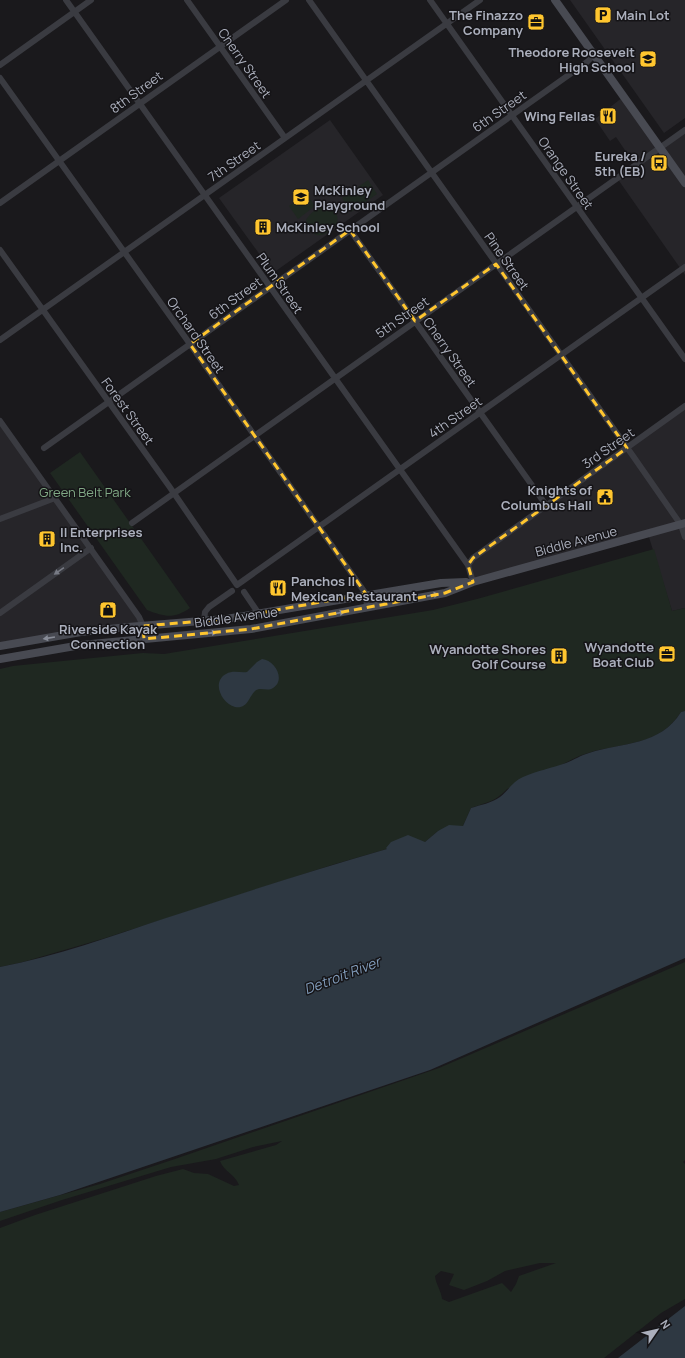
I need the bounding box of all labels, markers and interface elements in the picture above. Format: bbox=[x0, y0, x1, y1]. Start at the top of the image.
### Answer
parking icon: Main Lot bbox=[593, 5, 613, 25]
place label: The Finazzo Company bbox=[449, 6, 524, 39]
place label: Main Lot bbox=[616, 6, 670, 24]
office icon: The Finazzo Company bbox=[526, 12, 546, 32]
street label: Cherry Street bbox=[214, 24, 276, 102]
place label: Theodore Roosevelt High School bbox=[508, 43, 635, 76]
school or university icon: Theodore Roosevelt High School bbox=[638, 49, 658, 69]
street label: 8th Street bbox=[106, 67, 166, 117]
street label: 6th Street bbox=[469, 86, 529, 136]
restaurant icon: Wing Fellas bbox=[598, 106, 618, 126]
place label: Wing Fellas bbox=[524, 107, 595, 125]
street label: Orange Street bbox=[534, 133, 598, 213]
street label: 7th Street bbox=[204, 136, 264, 186]
place label: Eureka / 5th (EB) bbox=[594, 147, 646, 180]
bus stop icon: Eureka / 5th (EB) bbox=[649, 153, 669, 173]
place label: McKinley Playground bbox=[314, 181, 385, 214]
school or university icon: McKinley Playground bbox=[291, 187, 311, 207]
building icon: McKinley School bbox=[253, 217, 273, 237]
place label: McKinley School bbox=[276, 218, 380, 236]
street label: Pine Street bbox=[480, 228, 534, 294]
street label: Plum Street bbox=[252, 249, 308, 317]
street label: 6th Street bbox=[205, 273, 265, 323]
street label: 5th Street bbox=[372, 292, 432, 342]
street label: Orchard Street bbox=[163, 293, 229, 377]
street label: Cherry Street bbox=[419, 313, 481, 391]
street label: Forest Street bbox=[97, 374, 159, 448]
street label: 4th Street bbox=[425, 392, 485, 442]
street label: 3rd Street bbox=[578, 423, 638, 473]
place label: Knights of Columbus Hall bbox=[501, 481, 592, 514]
park label: Green Belt Park bbox=[39, 483, 131, 501]
public building icon: Knights of Columbus Hall bbox=[595, 487, 615, 507]
street label: Biddle Avenue bbox=[533, 521, 619, 561]
place label: II Enterprises Inc. bbox=[60, 523, 143, 556]
building icon: II Enterprises Inc. bbox=[37, 529, 57, 549]
one-way arrow bbox=[54, 567, 64, 575]
place label: Panchos II Mexican Restaurant bbox=[291, 572, 417, 605]
restaurant icon: Panchos II Mexican Restaurant bbox=[268, 578, 288, 598]
one-way arrow bbox=[427, 592, 439, 598]
shop icon: Riverside Kayak Connection bbox=[98, 600, 118, 620]
street label: Biddle Avenue bbox=[193, 602, 279, 632]
one-way arrow bbox=[333, 610, 345, 616]
place label: Riverside Kayak Connection bbox=[59, 620, 158, 653]
one-way arrow bbox=[205, 630, 217, 637]
one-way arrow bbox=[43, 635, 55, 641]
place label: Wyandotte Boat Club bbox=[584, 638, 654, 671]
place label: Wyandotte Shores Golf Course bbox=[429, 640, 546, 673]
office icon: Wyandotte Boat Club bbox=[657, 644, 677, 664]
building icon: Wyandotte Shores Golf Course bbox=[549, 646, 569, 666]
water label: Detroit River bbox=[301, 951, 385, 998]
north arrow bbox=[637, 1310, 677, 1350]
text: N bbox=[657, 1317, 674, 1332]

